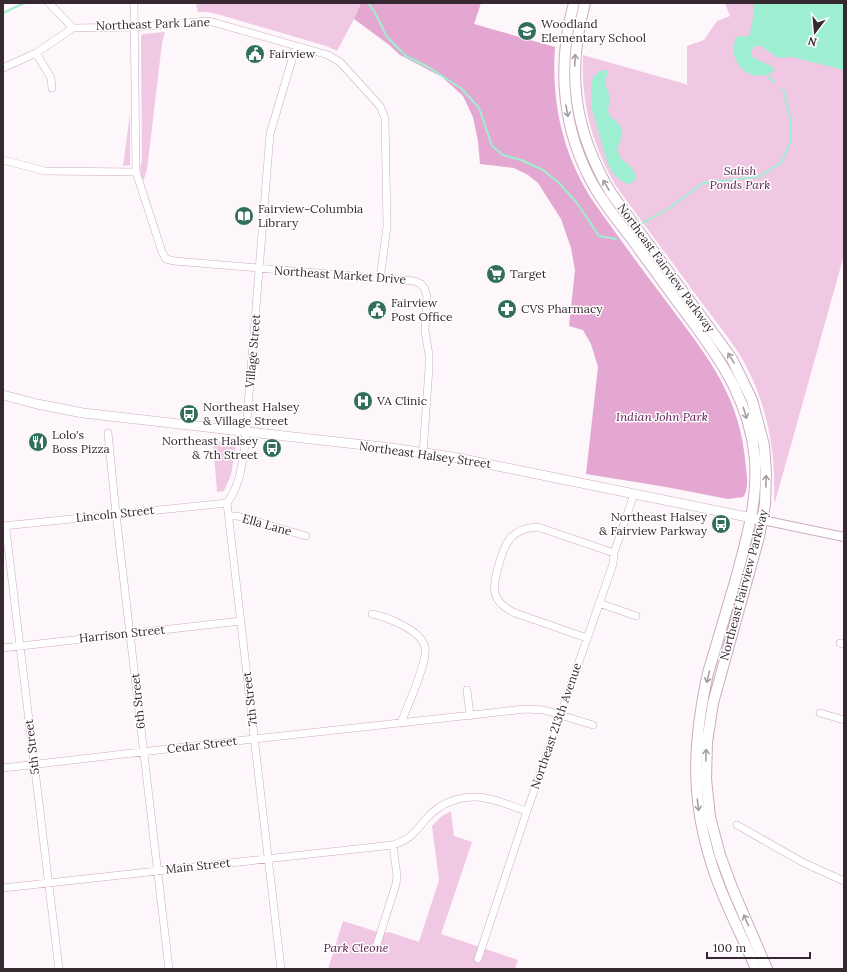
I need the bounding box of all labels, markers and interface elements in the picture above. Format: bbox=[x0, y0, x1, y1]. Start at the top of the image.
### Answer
north arrow bbox=[795, 12, 835, 52]
street label: Northeast Park Lane bbox=[96, 14, 211, 33]
place label: Woodland Elementary School bbox=[541, 16, 646, 45]
school or university icon: Woodland Elementary School bbox=[516, 20, 538, 42]
text: N bbox=[806, 34, 818, 50]
public building icon: Fairview bbox=[244, 43, 266, 65]
place label: Fairview bbox=[269, 46, 316, 61]
one-way arrow bbox=[571, 54, 578, 67]
one-way arrow bbox=[563, 104, 571, 117]
park label: Salish Ponds Park bbox=[710, 163, 770, 192]
one-way arrow bbox=[602, 179, 610, 190]
street label: Northeast Fairview Parkway bbox=[615, 200, 719, 336]
place label: Fairview-Columbia Library bbox=[258, 201, 363, 230]
library icon: Fairview-Columbia Library bbox=[233, 205, 255, 227]
street label: Northeast Market Drive bbox=[274, 262, 407, 287]
supermarket icon: Target bbox=[485, 263, 507, 285]
place label: Target bbox=[510, 266, 547, 281]
place label: Fairview Post Office bbox=[391, 295, 453, 324]
pharmacy icon: CVS Pharmacy bbox=[496, 298, 518, 320]
public building icon: Fairview Post Office bbox=[366, 299, 388, 321]
place label: CVS Pharmacy bbox=[521, 301, 603, 316]
street label: Village Street bbox=[242, 313, 263, 389]
one-way arrow bbox=[727, 352, 735, 364]
hospital icon: VA Clinic bbox=[352, 390, 374, 412]
place label: VA Clinic bbox=[376, 393, 427, 408]
place label: Northeast Halsey & Village Street bbox=[203, 399, 300, 428]
bus stop icon: Northeast Halsey & Village Street bbox=[178, 403, 200, 425]
one-way arrow bbox=[742, 406, 749, 419]
park label: Indian John Park bbox=[616, 409, 708, 424]
place label: Lolo's Boss Pizza bbox=[52, 427, 110, 456]
restaurant icon: Lolo's Boss Pizza bbox=[27, 431, 49, 453]
place label: Northeast Halsey & 7th Street bbox=[162, 433, 259, 462]
bus stop icon: Northeast Halsey & 7th Street bbox=[261, 437, 283, 459]
street label: Northeast Halsey Street bbox=[358, 438, 493, 471]
one-way arrow bbox=[762, 475, 770, 488]
street label: Lincoln Street bbox=[75, 502, 155, 525]
street label: Northeast Fairview Parkway bbox=[716, 507, 771, 662]
place label: Northeast Halsey & Fairview Parkway bbox=[599, 509, 708, 538]
street label: Ella Lane bbox=[241, 510, 294, 539]
bus stop icon: Northeast Halsey & Fairview Parkway bbox=[710, 513, 732, 535]
street label: Harrison Street bbox=[78, 621, 166, 645]
street label: Northeast 213th Avenue bbox=[527, 660, 584, 791]
one-way arrow bbox=[703, 670, 711, 683]
street label: 7th Street bbox=[239, 671, 260, 727]
street label: 6th Street bbox=[127, 672, 148, 730]
street label: 5th Street bbox=[21, 718, 42, 776]
street label: Cedar Street bbox=[166, 733, 238, 756]
one-way arrow bbox=[703, 749, 710, 762]
one-way arrow bbox=[694, 799, 702, 812]
street label: Main Street bbox=[165, 855, 231, 876]
one-way arrow bbox=[742, 915, 749, 927]
scale bar bbox=[707, 934, 810, 960]
park label: Park Cleone bbox=[323, 940, 389, 955]
text: 100 m bbox=[713, 940, 746, 955]

